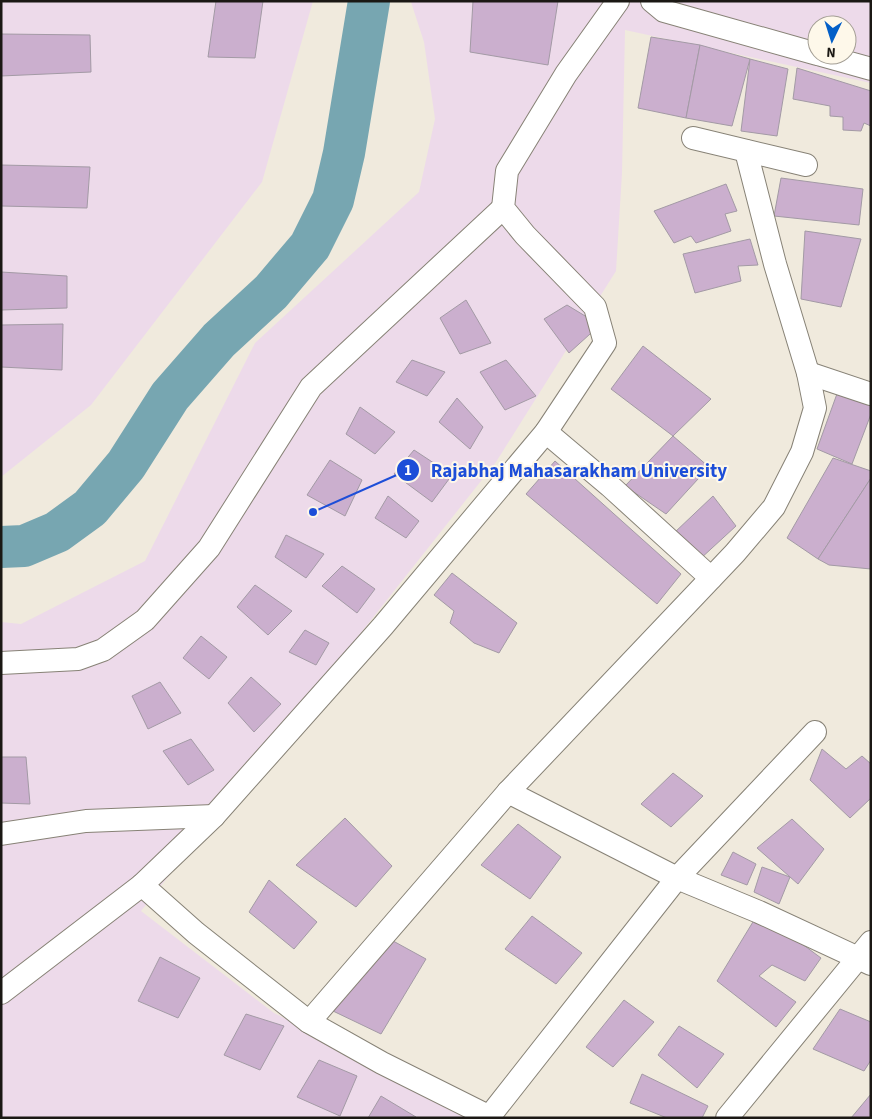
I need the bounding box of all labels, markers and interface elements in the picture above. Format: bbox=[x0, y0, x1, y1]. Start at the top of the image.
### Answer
north arrow bbox=[807, 15, 857, 65]
text: N bbox=[826, 42, 837, 62]
callout: Rajabhaj Mahasarakham University bbox=[396, 453, 737, 487]
text: Rajabhaj Mahasarakham University bbox=[431, 458, 727, 485]
text: 1 bbox=[404, 460, 412, 481]

